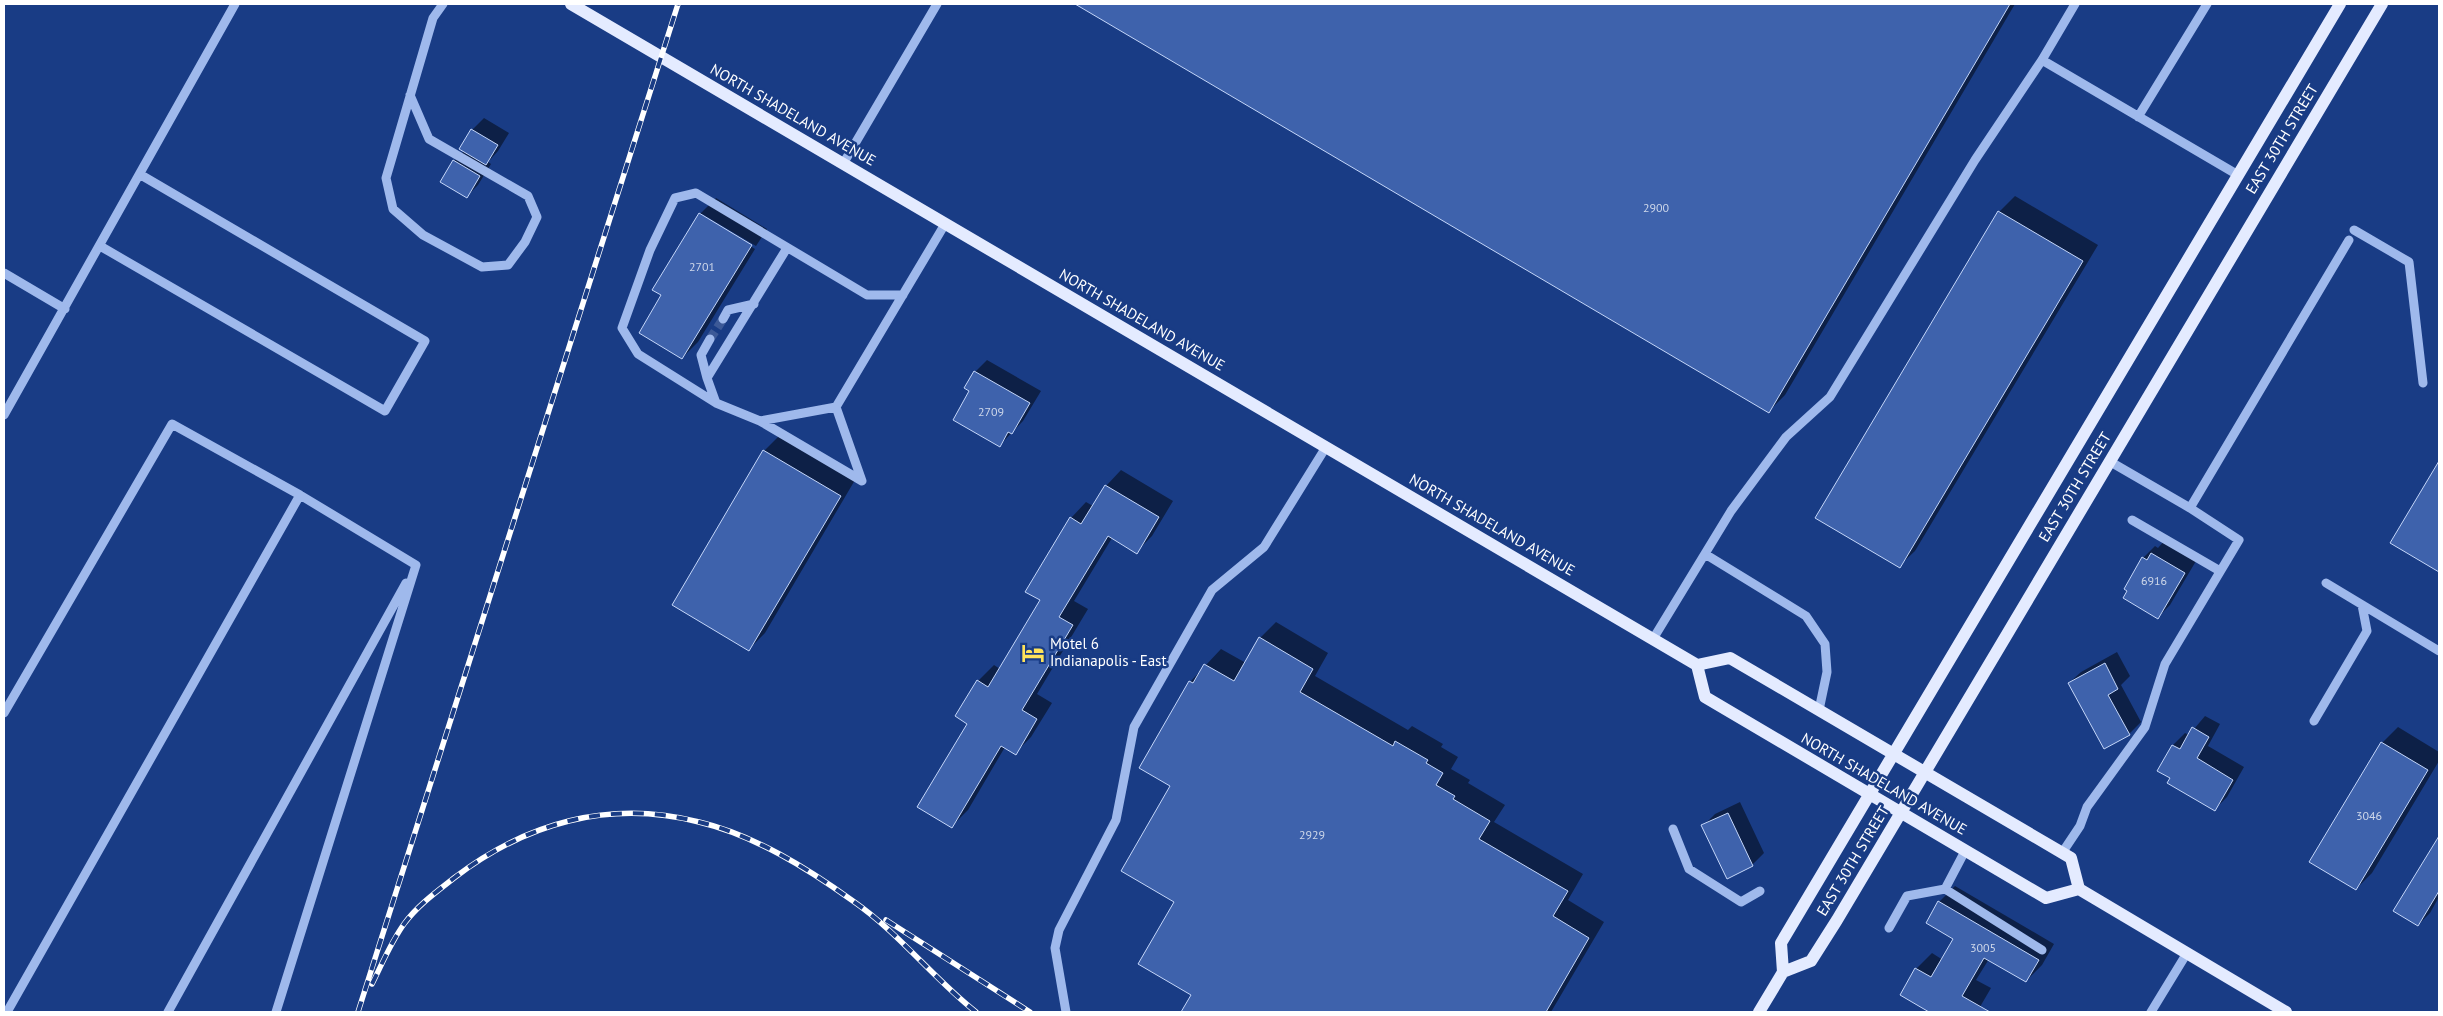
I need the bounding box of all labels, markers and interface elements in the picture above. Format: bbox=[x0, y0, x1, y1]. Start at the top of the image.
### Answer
street label: NORTH SHADELAND AVENUE bbox=[707, 59, 879, 170]
street label: EAST 30TH STREET bbox=[2241, 80, 2322, 197]
house number: 2900 bbox=[1643, 200, 1670, 215]
house number: 2701 bbox=[689, 259, 715, 274]
street label: NORTH SHADELAND AVENUE bbox=[1056, 264, 1228, 375]
house number: 2709 bbox=[978, 404, 1004, 419]
street label: EAST 30TH STREET bbox=[2034, 428, 2115, 545]
street label: NORTH SHADELAND AVENUE bbox=[1406, 469, 1578, 580]
house number: 6916 bbox=[2141, 573, 2167, 588]
place label: Motel 6 Indianapolis - East bbox=[1050, 634, 1167, 670]
hotel icon: Motel 6 Indianapolis - East bbox=[1020, 640, 1046, 666]
street label: NORTH SHADELAND AVENUE bbox=[1798, 728, 1970, 839]
street label: EAST 30TH STREET bbox=[1812, 802, 1893, 919]
house number: 3046 bbox=[2356, 808, 2382, 823]
house number: 2929 bbox=[1299, 827, 1325, 842]
house number: 3005 bbox=[1970, 940, 1996, 955]

